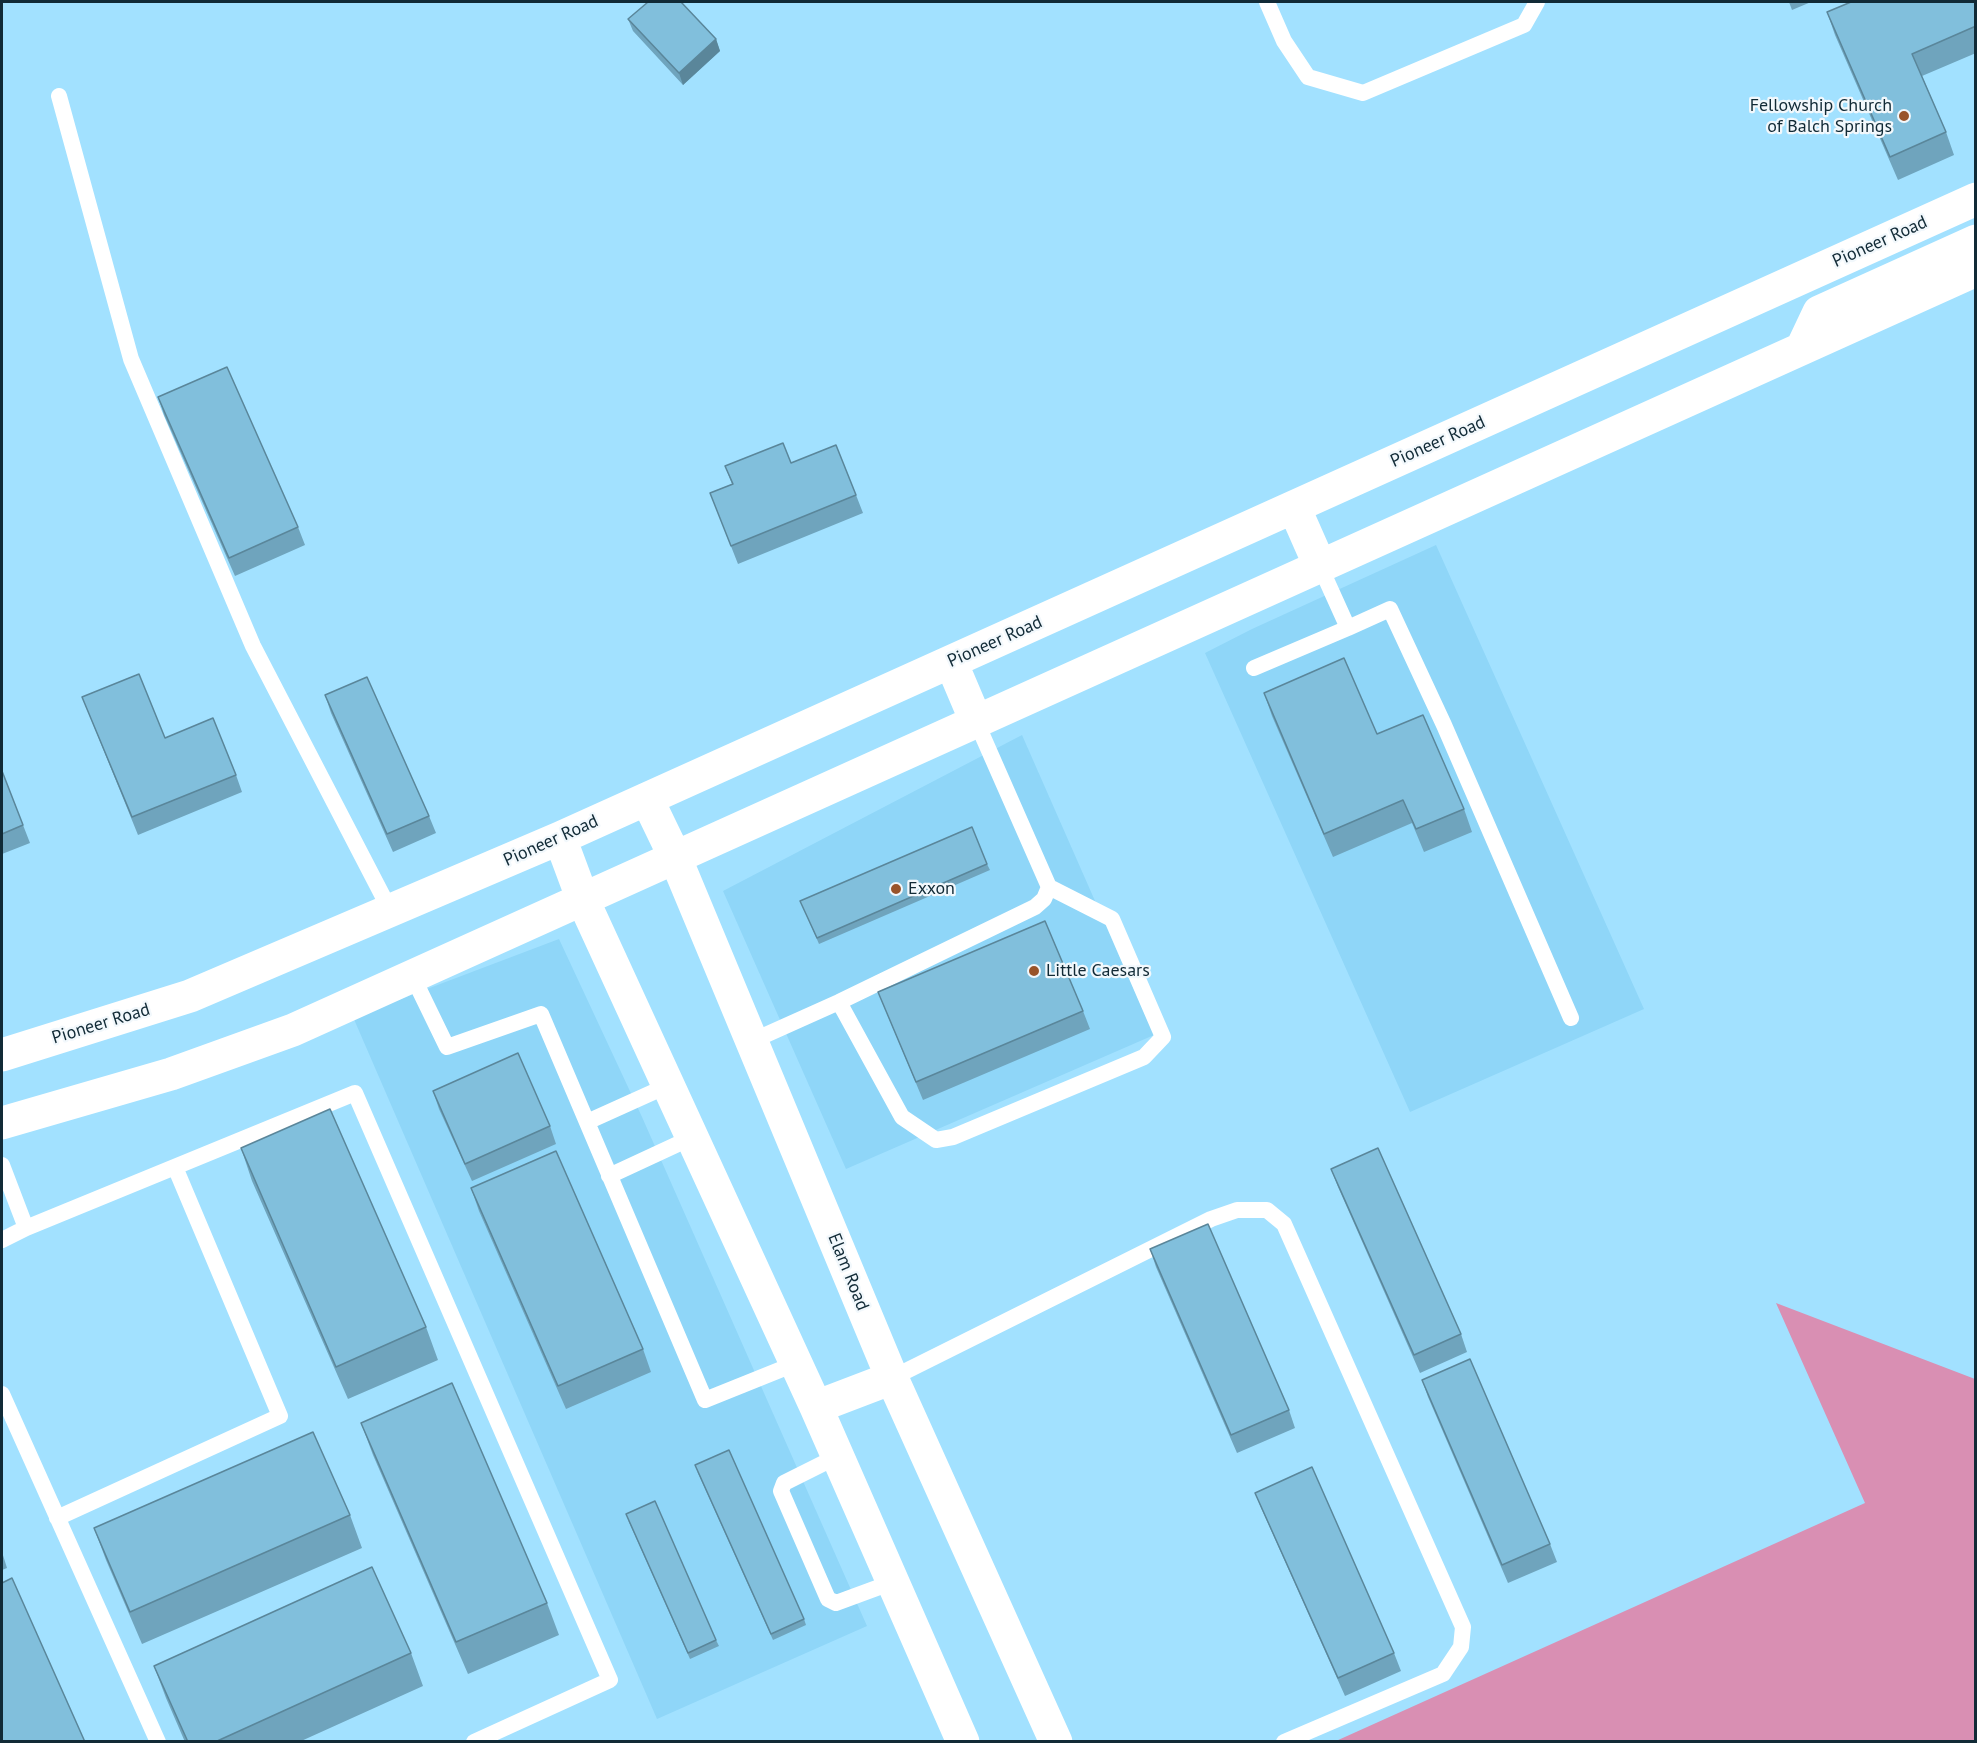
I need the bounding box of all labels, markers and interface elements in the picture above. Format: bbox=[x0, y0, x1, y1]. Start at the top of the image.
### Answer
place label: Fellowship Church of Balch Springs bbox=[1750, 95, 1892, 138]
marker: Fellowship Church of Balch Springs bbox=[1897, 109, 1911, 123]
street label: Pioneer Road bbox=[1829, 211, 1931, 273]
street label: Pioneer Road bbox=[1387, 411, 1489, 473]
street label: Pioneer Road bbox=[944, 611, 1046, 673]
street label: Pioneer Road bbox=[500, 810, 602, 872]
place label: Exxon bbox=[908, 878, 955, 900]
marker: Exxon bbox=[889, 882, 903, 896]
place label: Little Caesars bbox=[1046, 960, 1150, 982]
marker: Little Caesars bbox=[1027, 964, 1041, 978]
street label: Pioneer Road bbox=[49, 999, 153, 1049]
street label: Elam Road bbox=[823, 1230, 873, 1314]

